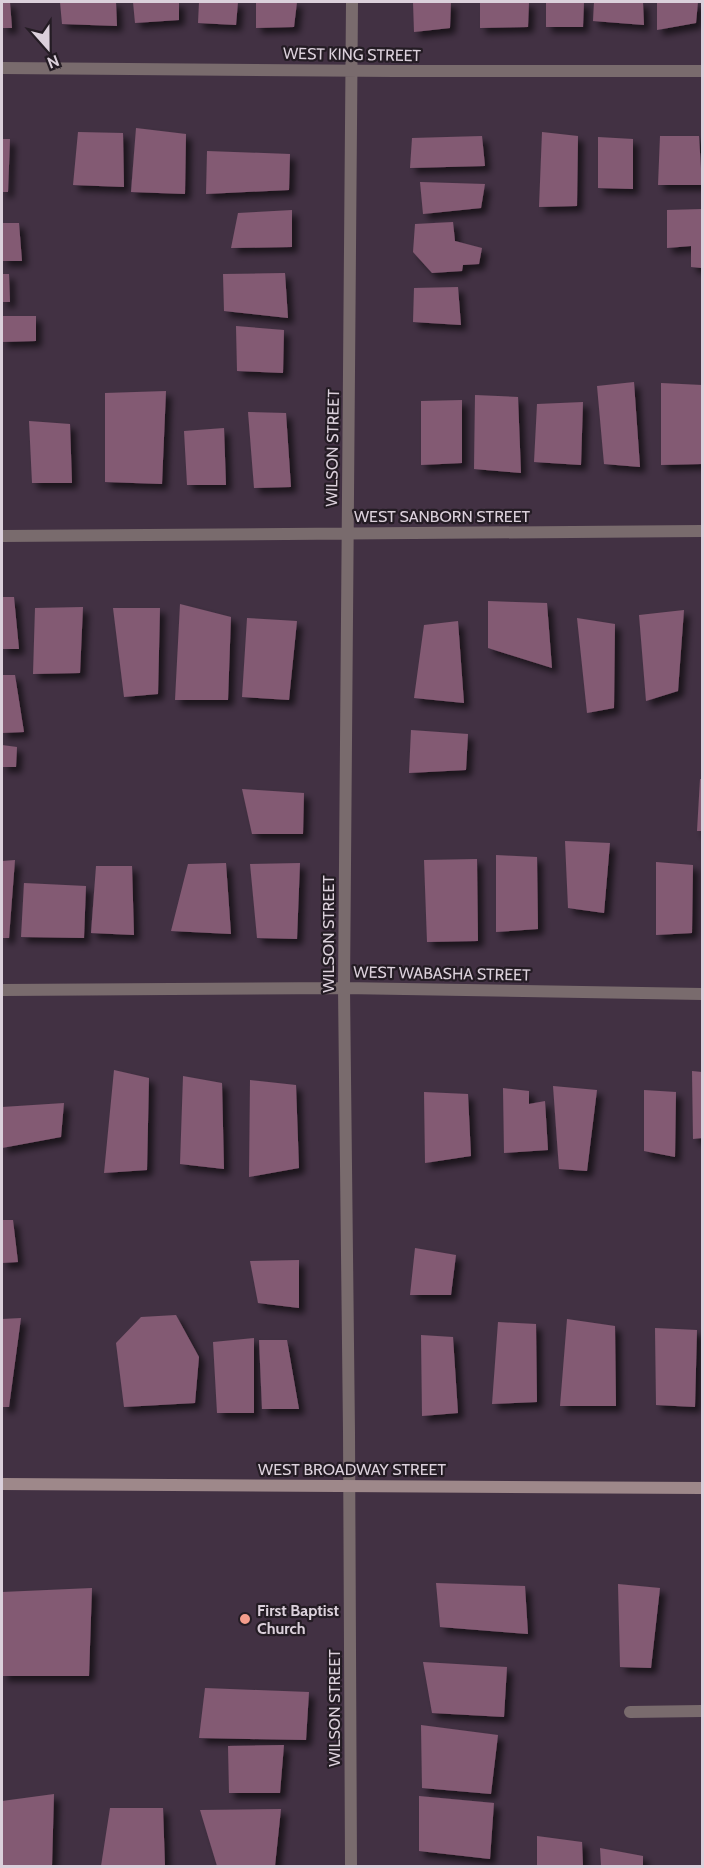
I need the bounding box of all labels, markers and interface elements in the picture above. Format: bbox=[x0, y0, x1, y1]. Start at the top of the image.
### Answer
north arrow bbox=[18, 18, 78, 78]
street label: WEST KING STREET bbox=[283, 44, 422, 65]
text: N bbox=[45, 51, 62, 72]
street label: WILSON STREET bbox=[322, 389, 343, 507]
street label: WEST SANBORN STREET bbox=[354, 507, 531, 526]
street label: WILSON STREET bbox=[319, 875, 338, 993]
street label: WEST WABASHA STREET bbox=[353, 962, 531, 985]
street label: WEST BROADWAY STREET bbox=[258, 1460, 446, 1479]
place label: First Baptist Church bbox=[257, 1601, 339, 1638]
marker: First Baptist Church bbox=[238, 1612, 252, 1626]
street label: WILSON STREET bbox=[325, 1649, 344, 1767]

